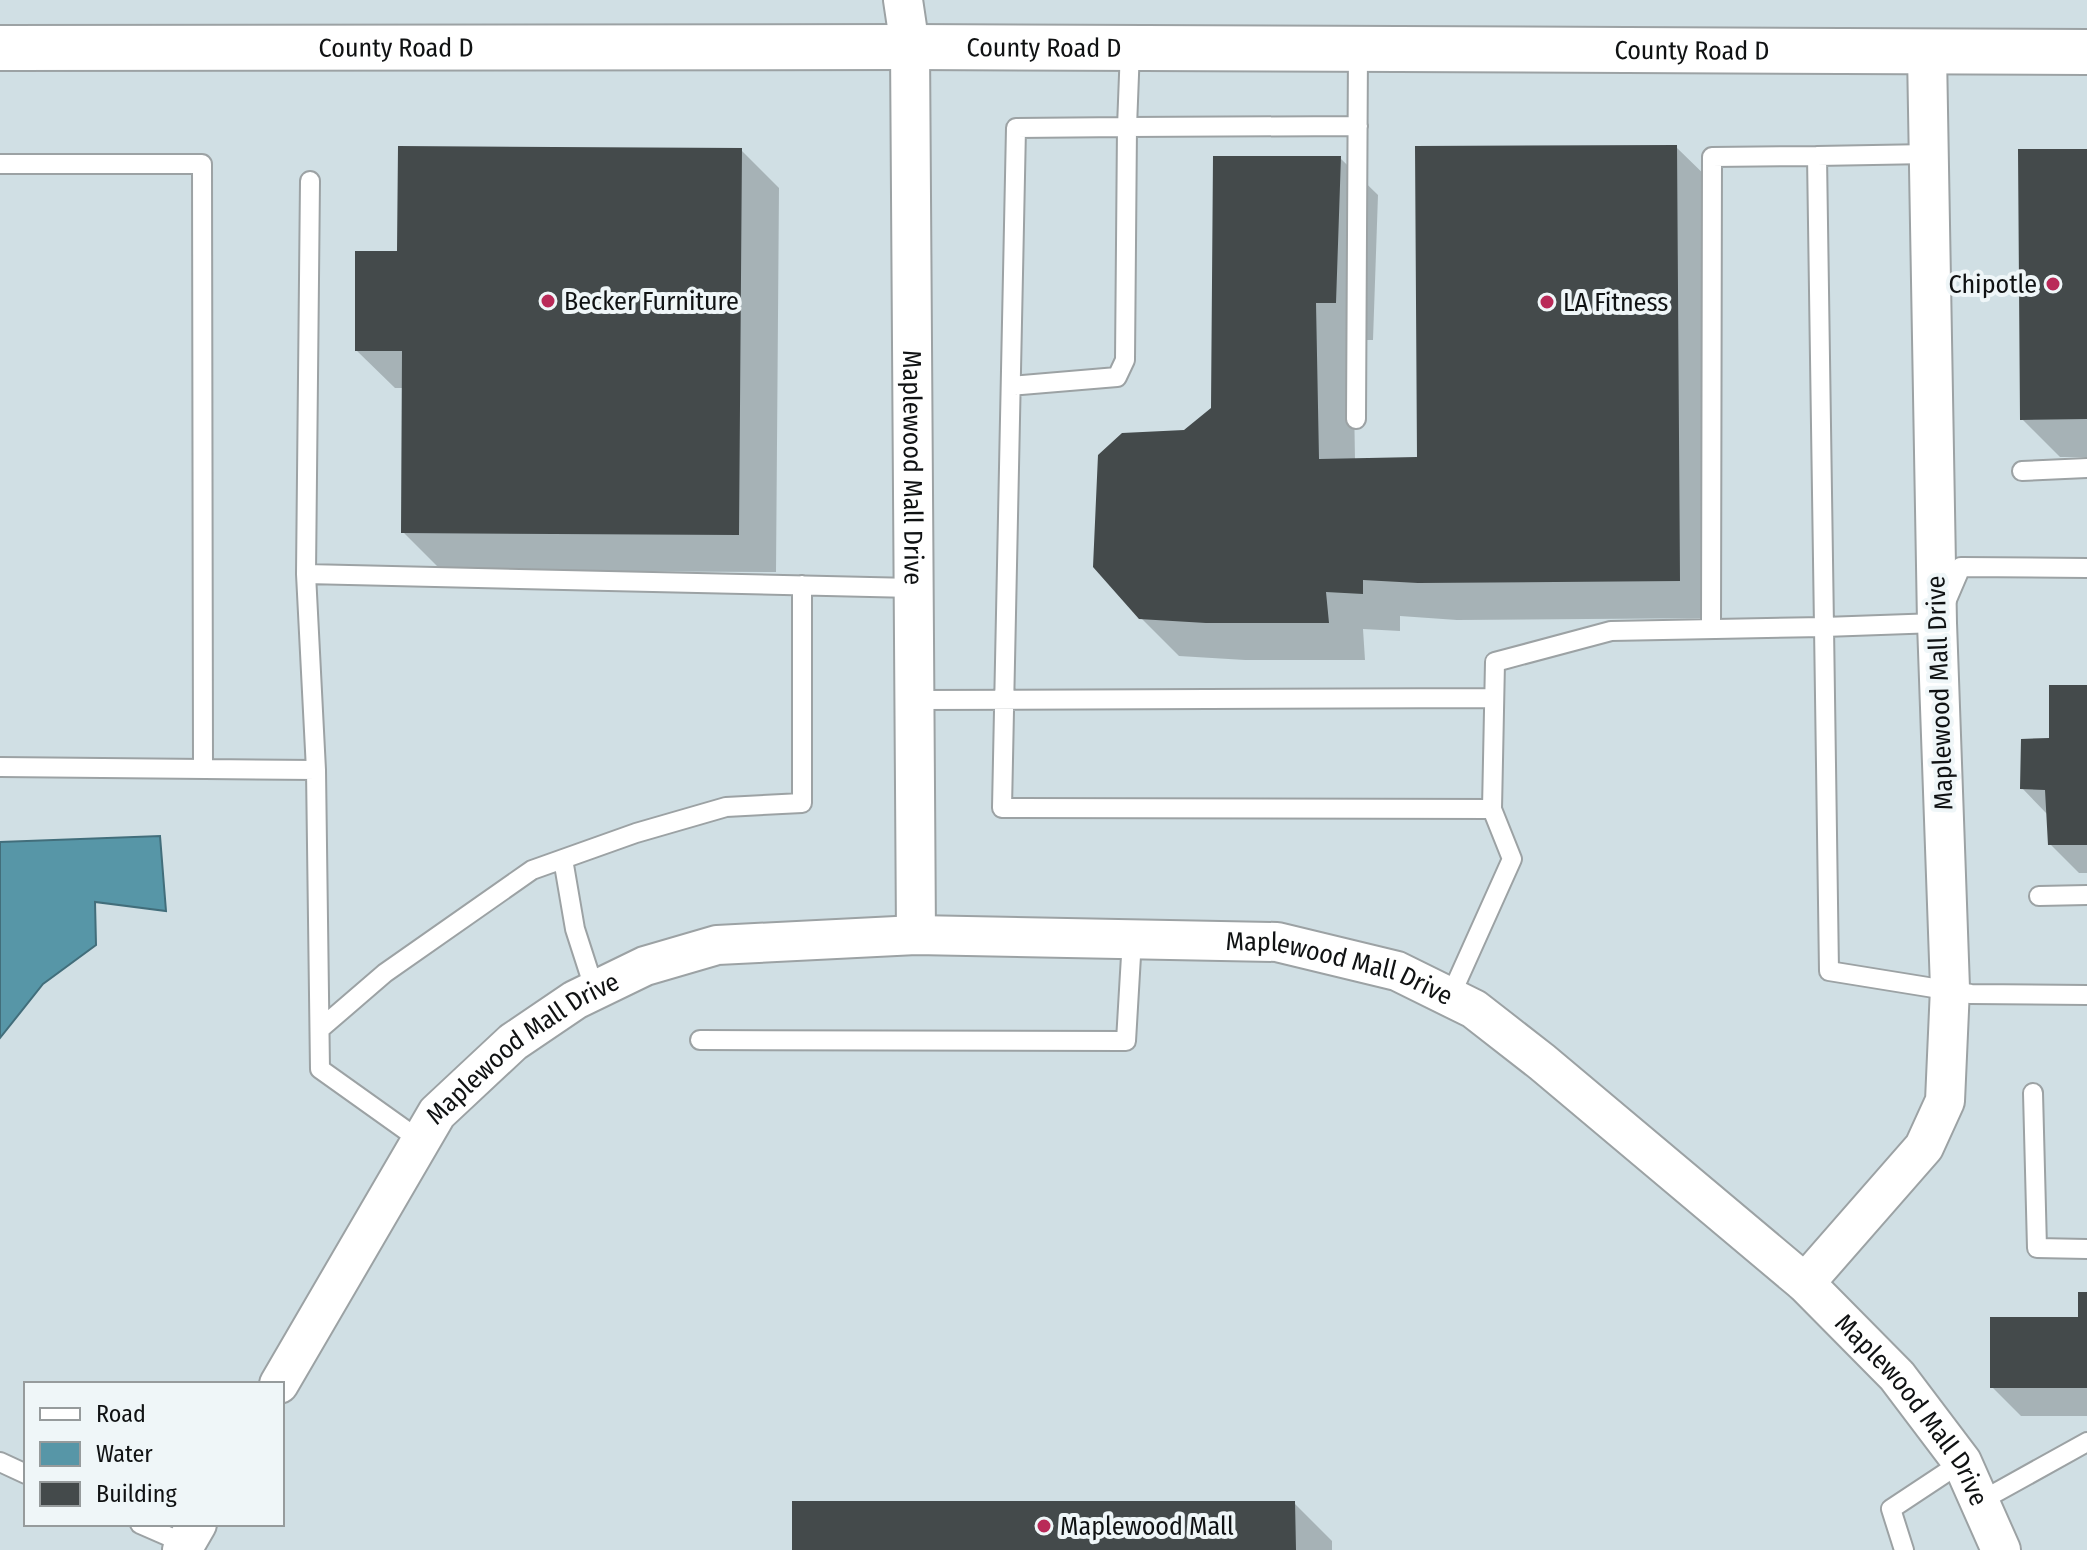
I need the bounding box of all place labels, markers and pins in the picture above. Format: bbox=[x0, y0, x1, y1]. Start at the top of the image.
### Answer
place label: Chipotle bbox=[1948, 269, 2037, 300]
marker: Chipotle bbox=[2044, 275, 2062, 293]
place label: Becker Furniture bbox=[564, 286, 739, 317]
place label: LA Fitness bbox=[1563, 287, 1668, 318]
marker: Becker Furniture bbox=[539, 292, 557, 310]
marker: LA Fitness bbox=[1538, 293, 1556, 311]
place label: Maplewood Mall bbox=[1060, 1511, 1234, 1542]
marker: Maplewood Mall bbox=[1035, 1517, 1053, 1535]

